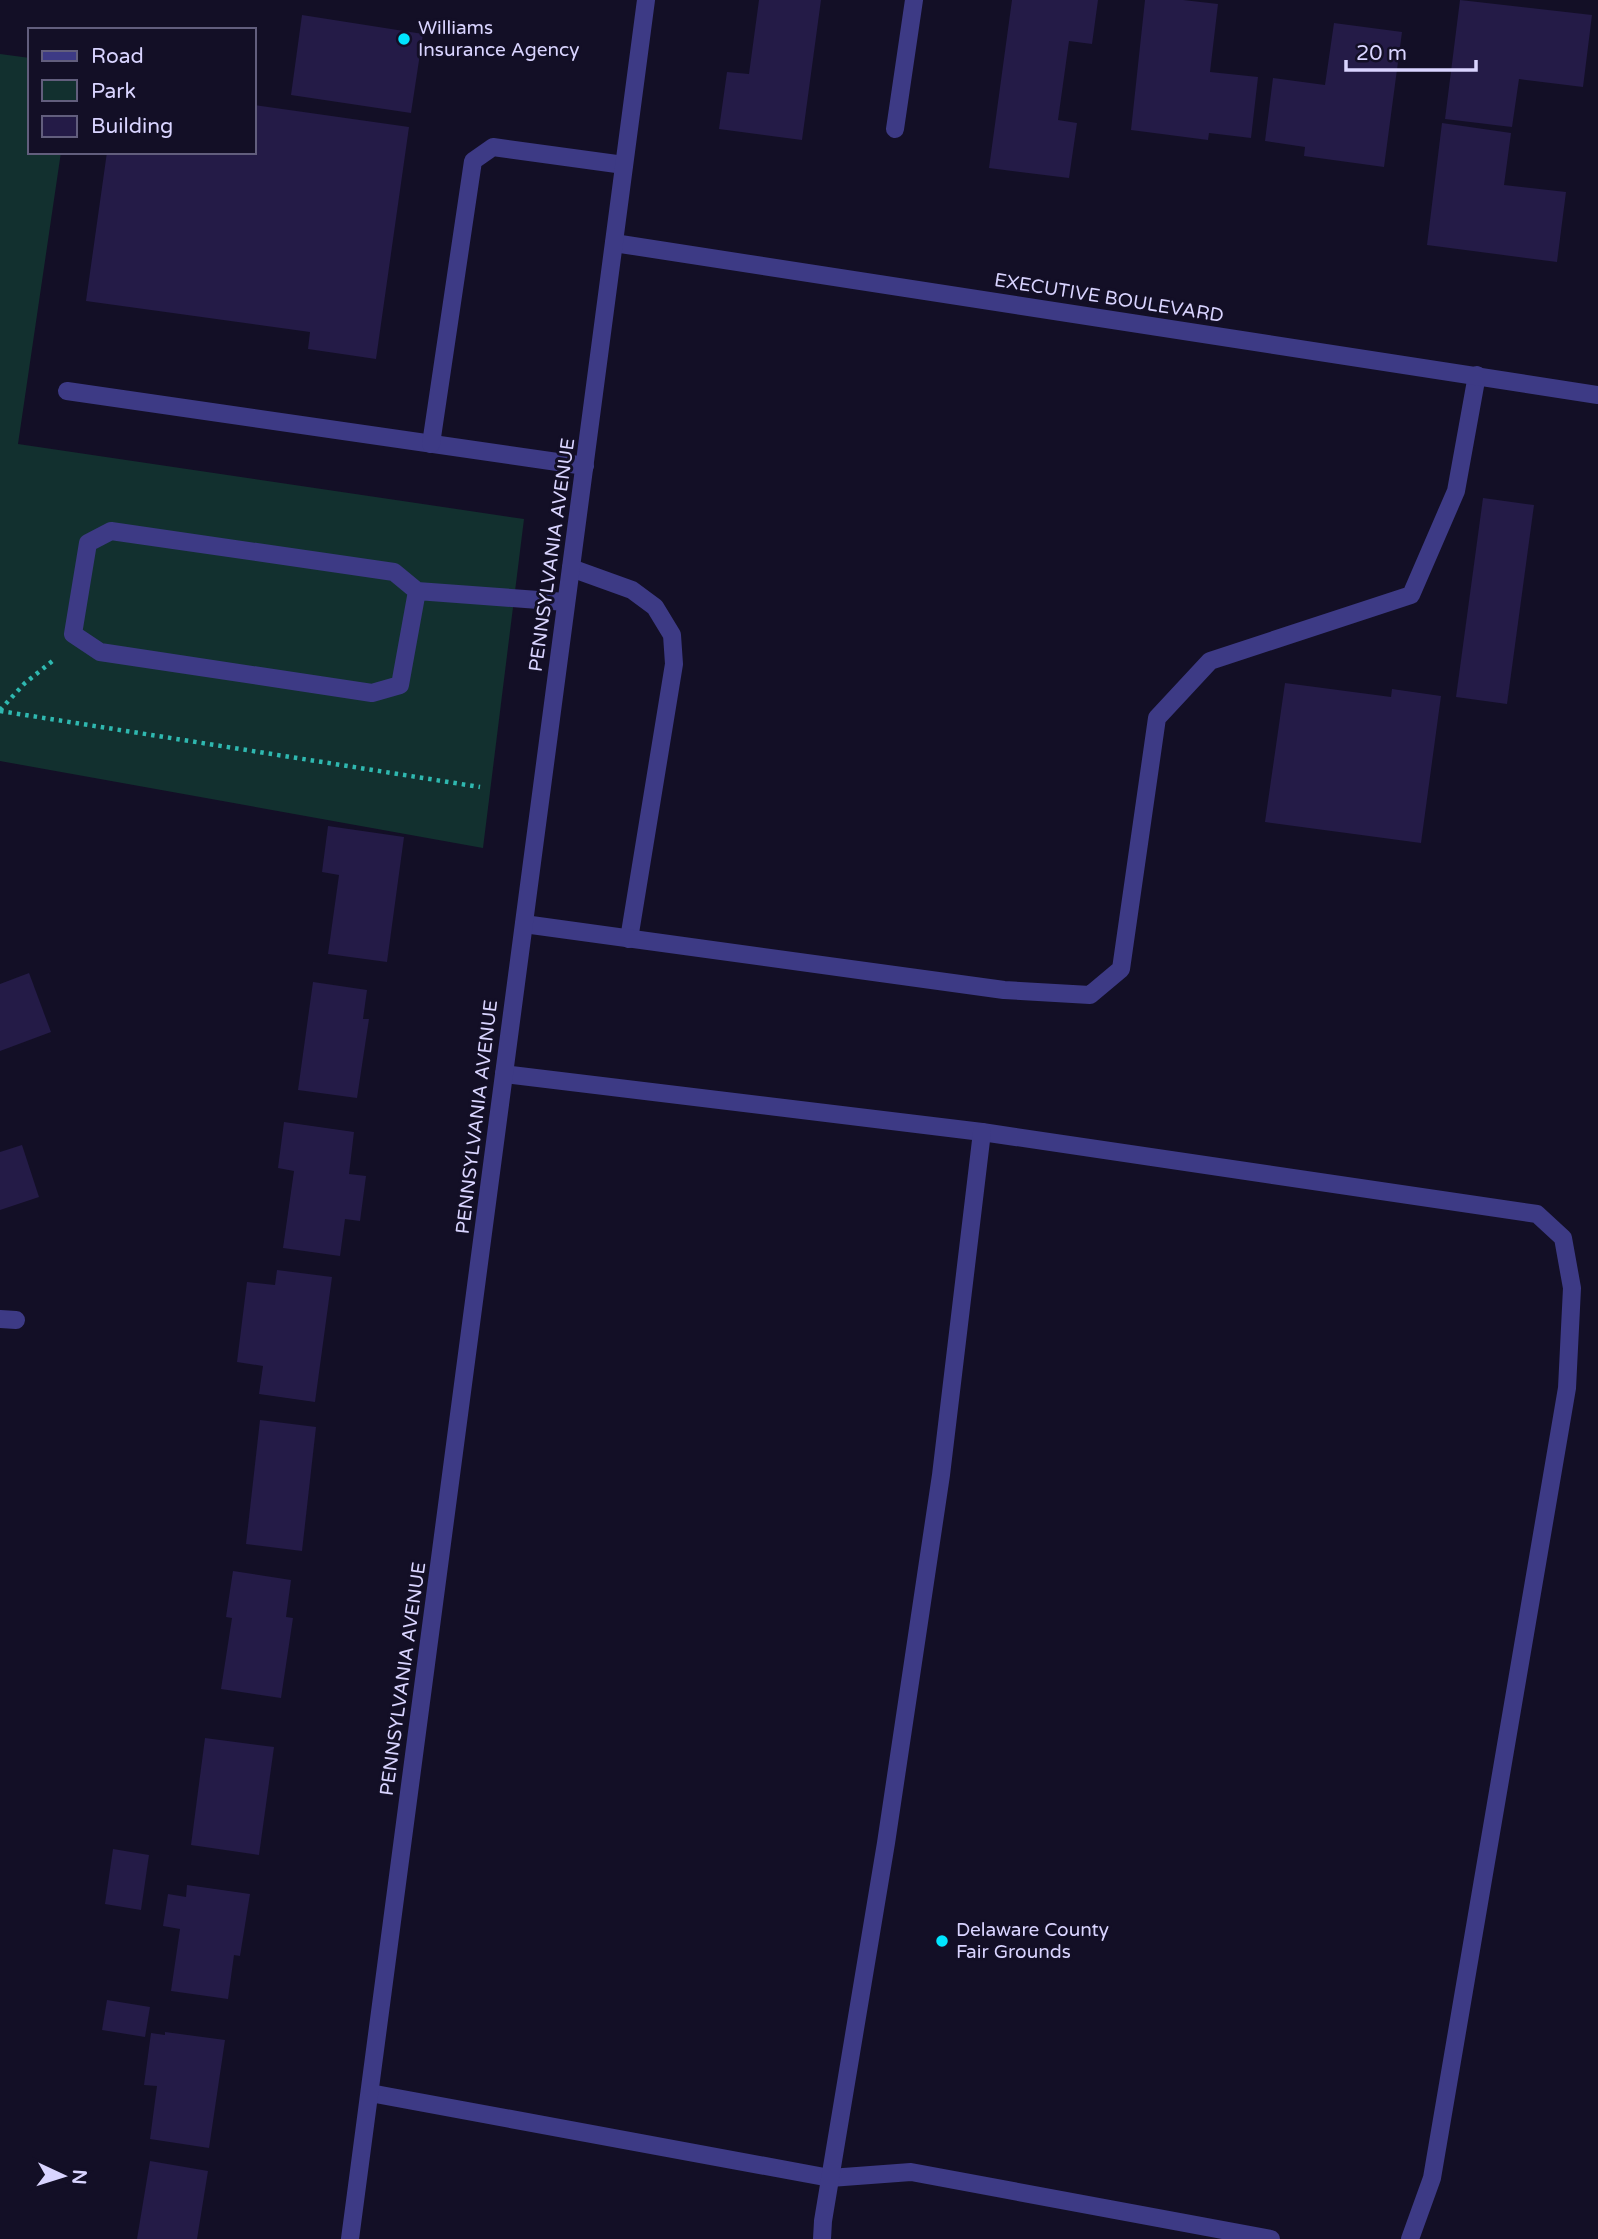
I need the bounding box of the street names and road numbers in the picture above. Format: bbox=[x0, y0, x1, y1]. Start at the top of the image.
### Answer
street label: EXECUTIVE BOULEVARD bbox=[993, 269, 1225, 327]
street label: PENNSYLVANIA AVENUE bbox=[525, 437, 579, 673]
street label: PENNSYLVANIA AVENUE bbox=[452, 999, 502, 1235]
street label: PENNSYLVANIA AVENUE bbox=[376, 1561, 430, 1797]

